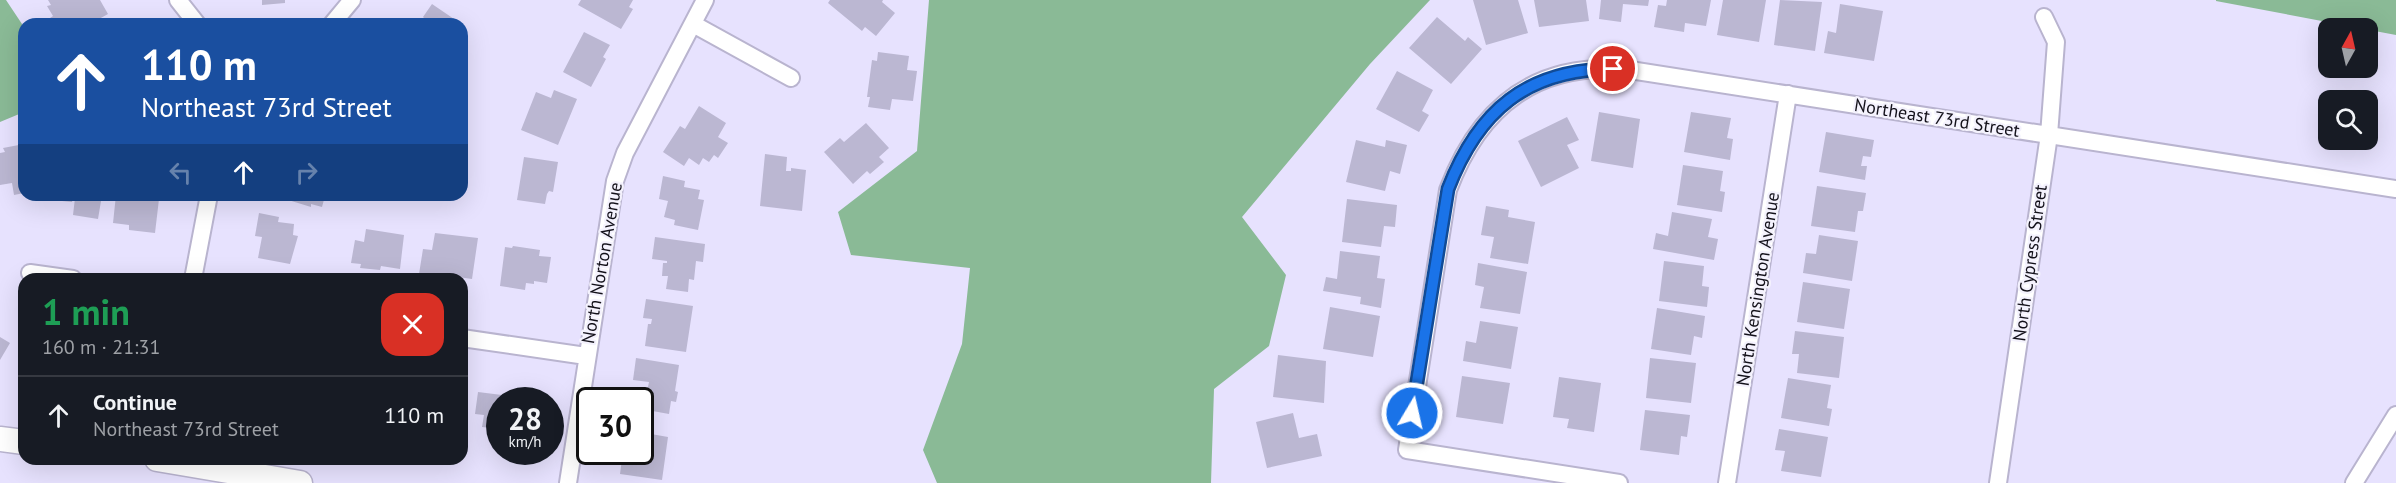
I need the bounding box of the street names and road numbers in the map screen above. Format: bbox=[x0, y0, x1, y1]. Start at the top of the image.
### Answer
street label: Northeast 73rd Street bbox=[1853, 93, 2021, 142]
street label: North Norton Avenue bbox=[576, 180, 627, 345]
street label: North Cypress Street bbox=[2007, 183, 2052, 343]
street label: North Kensington Avenue bbox=[1731, 190, 1784, 388]

